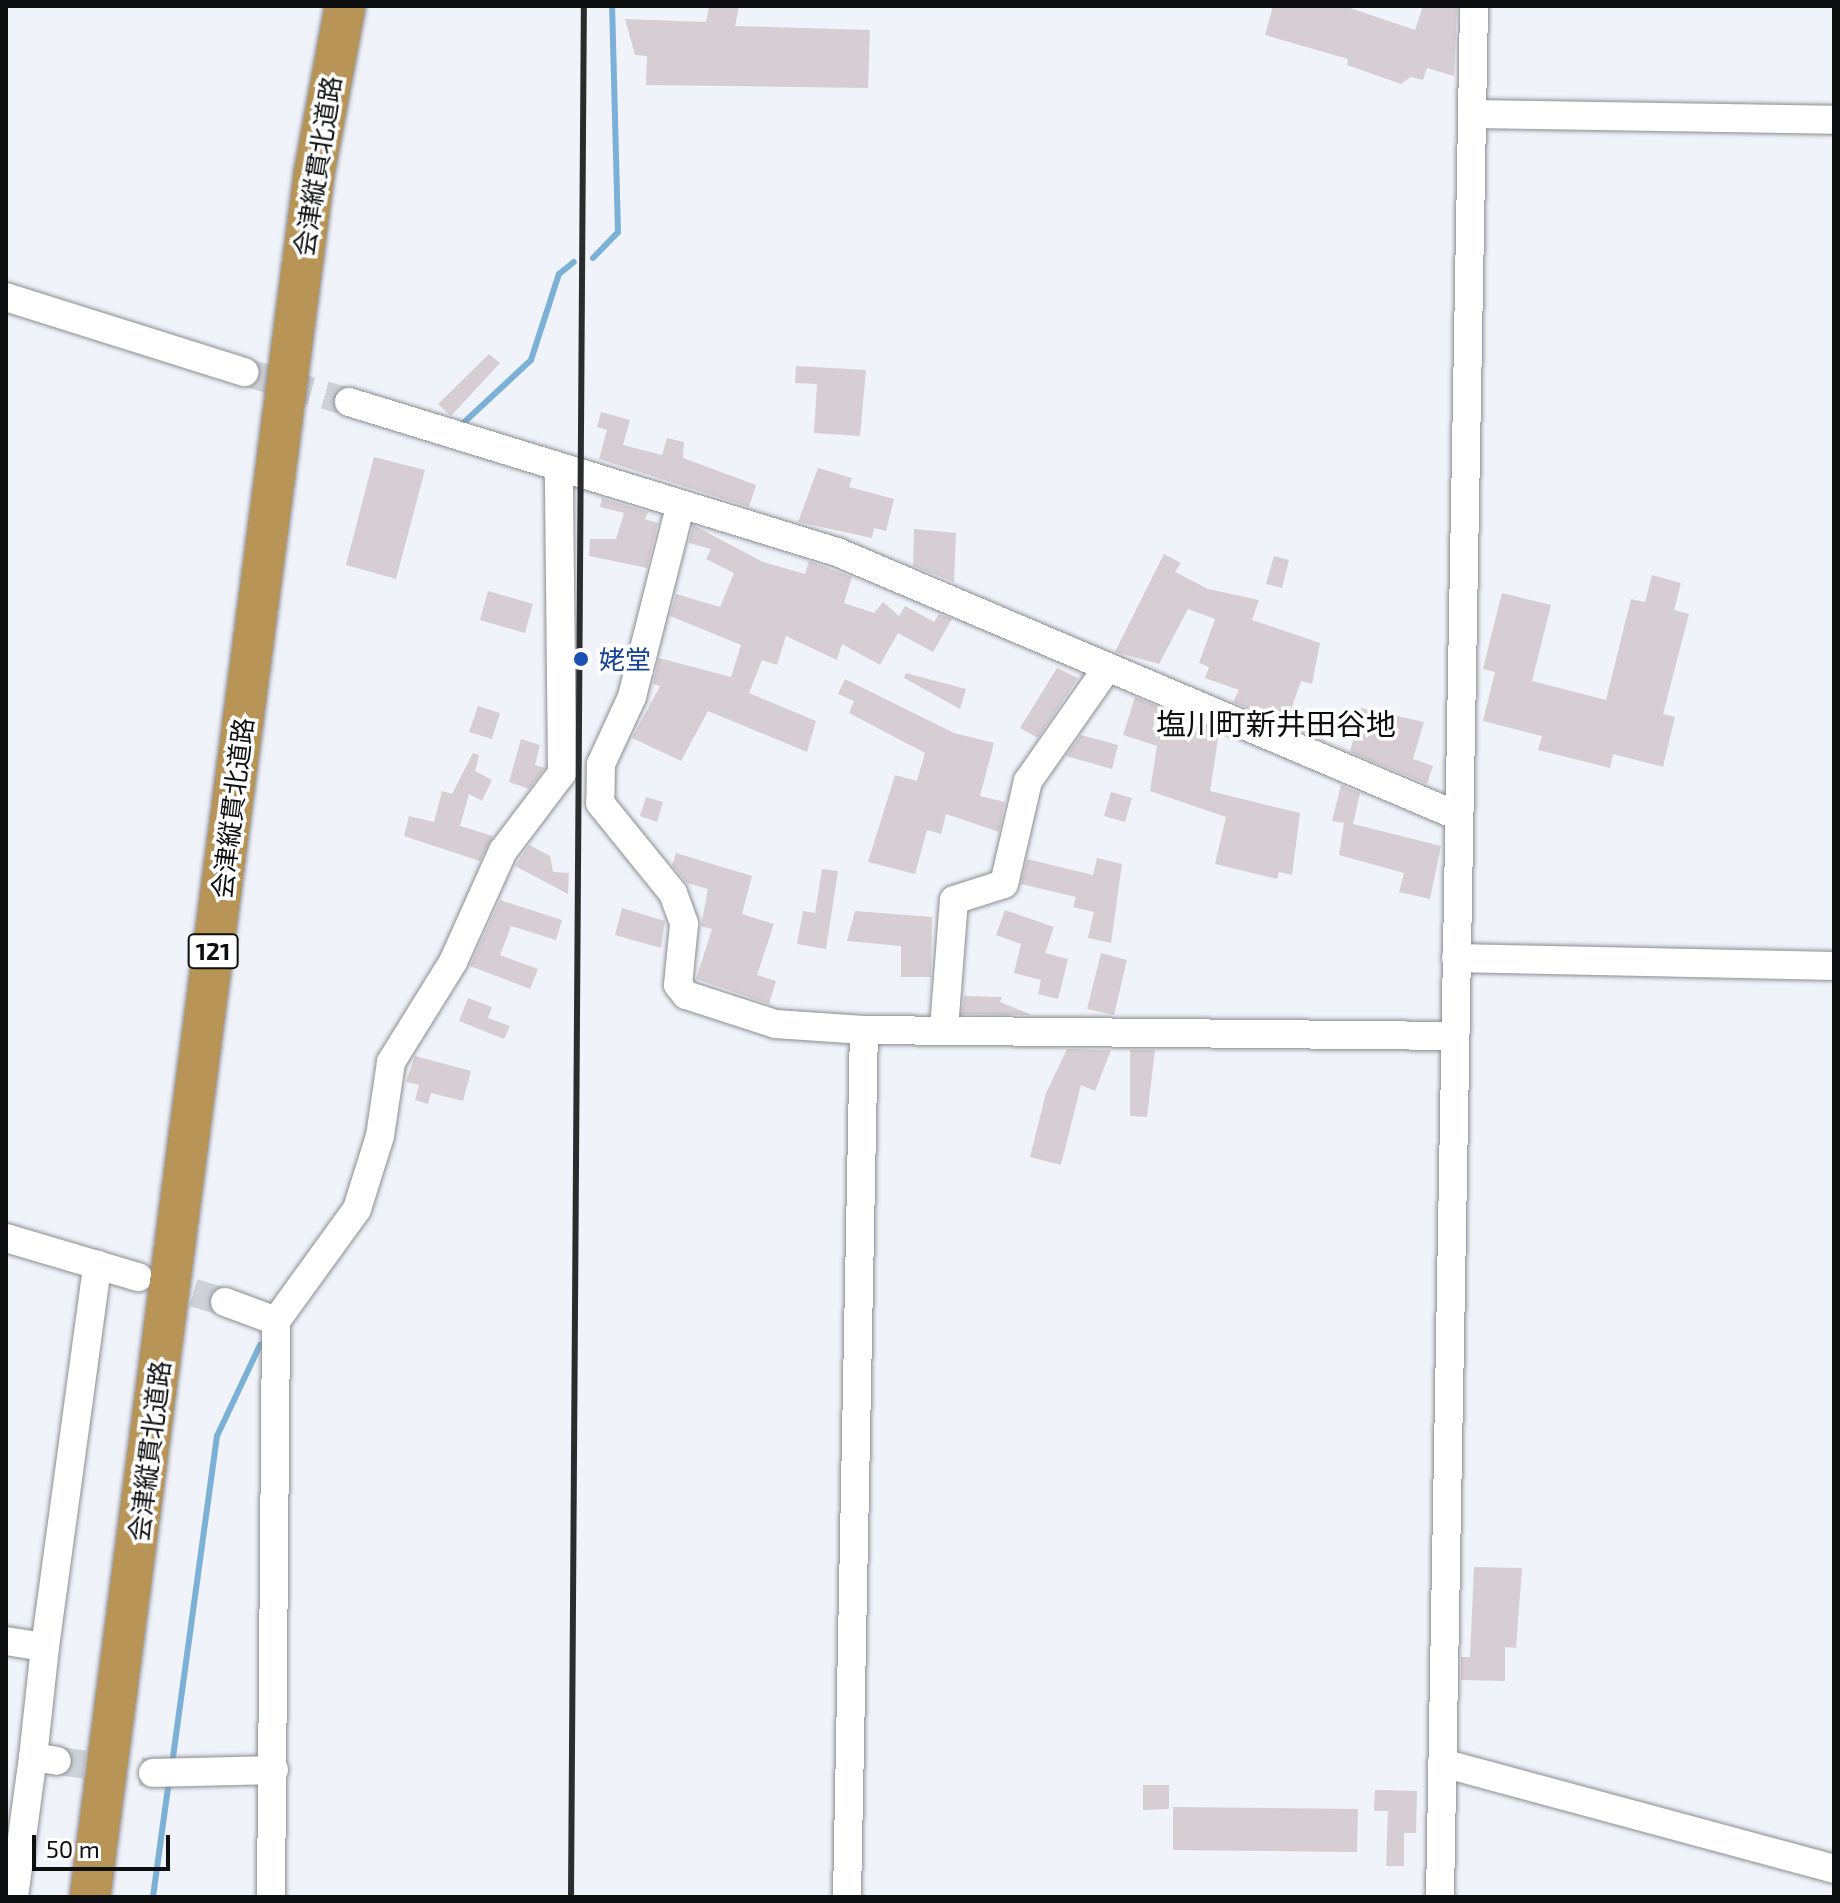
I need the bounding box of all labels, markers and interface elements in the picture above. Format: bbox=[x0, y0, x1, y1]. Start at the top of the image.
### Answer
street label: 会津縦貫北道路 bbox=[287, 74, 347, 258]
place label: 姥堂 bbox=[599, 643, 651, 675]
marker: 姥堂 bbox=[570, 648, 592, 670]
district label: 塩川町新井田谷地 bbox=[1156, 705, 1396, 741]
street label: 会津縦貫北道路 bbox=[205, 716, 259, 900]
road number: 121 bbox=[187, 931, 239, 971]
street label: 会津縦貫北道路 bbox=[122, 1359, 176, 1543]
scale bar bbox=[36, 1819, 174, 1869]
text: 50 m bbox=[46, 1834, 100, 1863]

